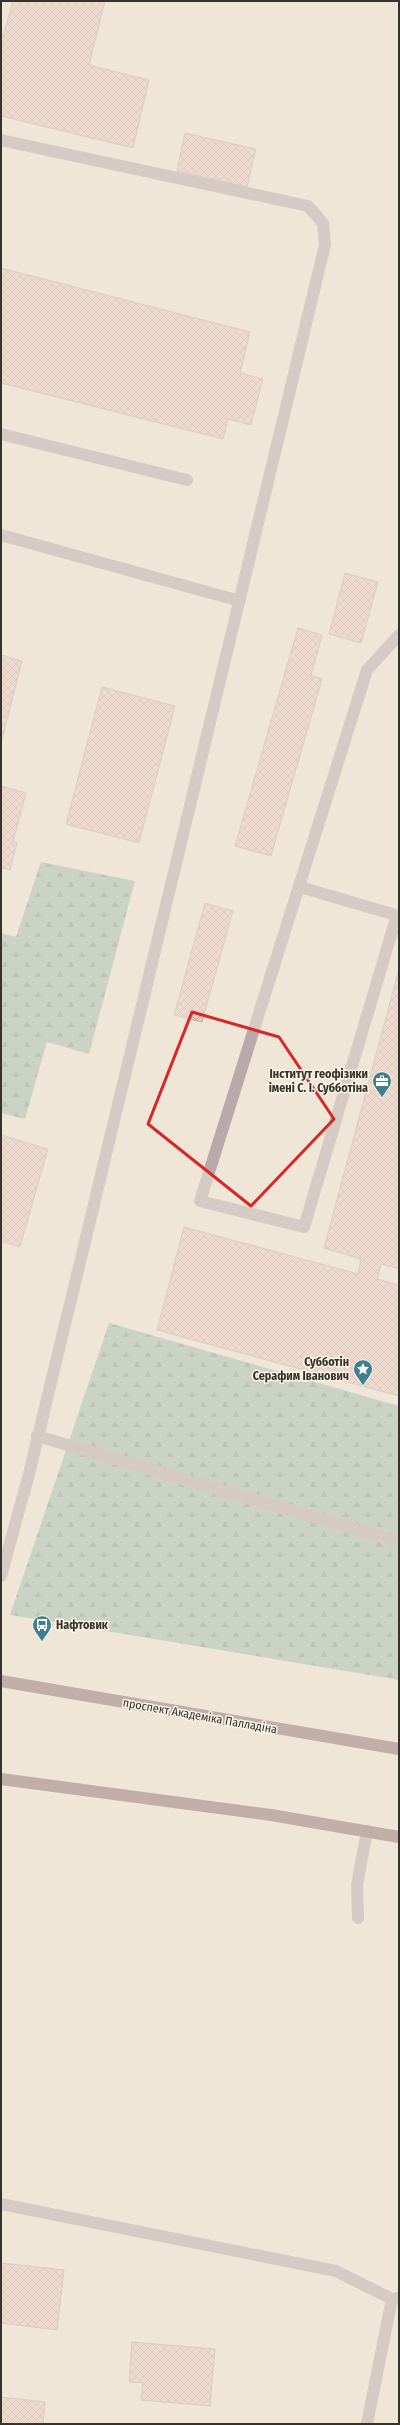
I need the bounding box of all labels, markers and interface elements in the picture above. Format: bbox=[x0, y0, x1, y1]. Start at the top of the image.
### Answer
place label: Інститут геофізики імені С. І. Субботіна bbox=[269, 1067, 368, 1095]
office icon: Інститут геофізики імені С. І. Субботіна bbox=[371, 1070, 393, 1098]
place label: Субботін Серафим Іванович bbox=[253, 1355, 349, 1383]
place icon: Субботін Серафим Іванович bbox=[352, 1358, 374, 1386]
bus stop icon: Нафтовик bbox=[31, 1614, 53, 1642]
place label: Нафтовик bbox=[56, 1618, 109, 1632]
street label: проспект Академіка Палладіна bbox=[122, 1696, 278, 1737]

